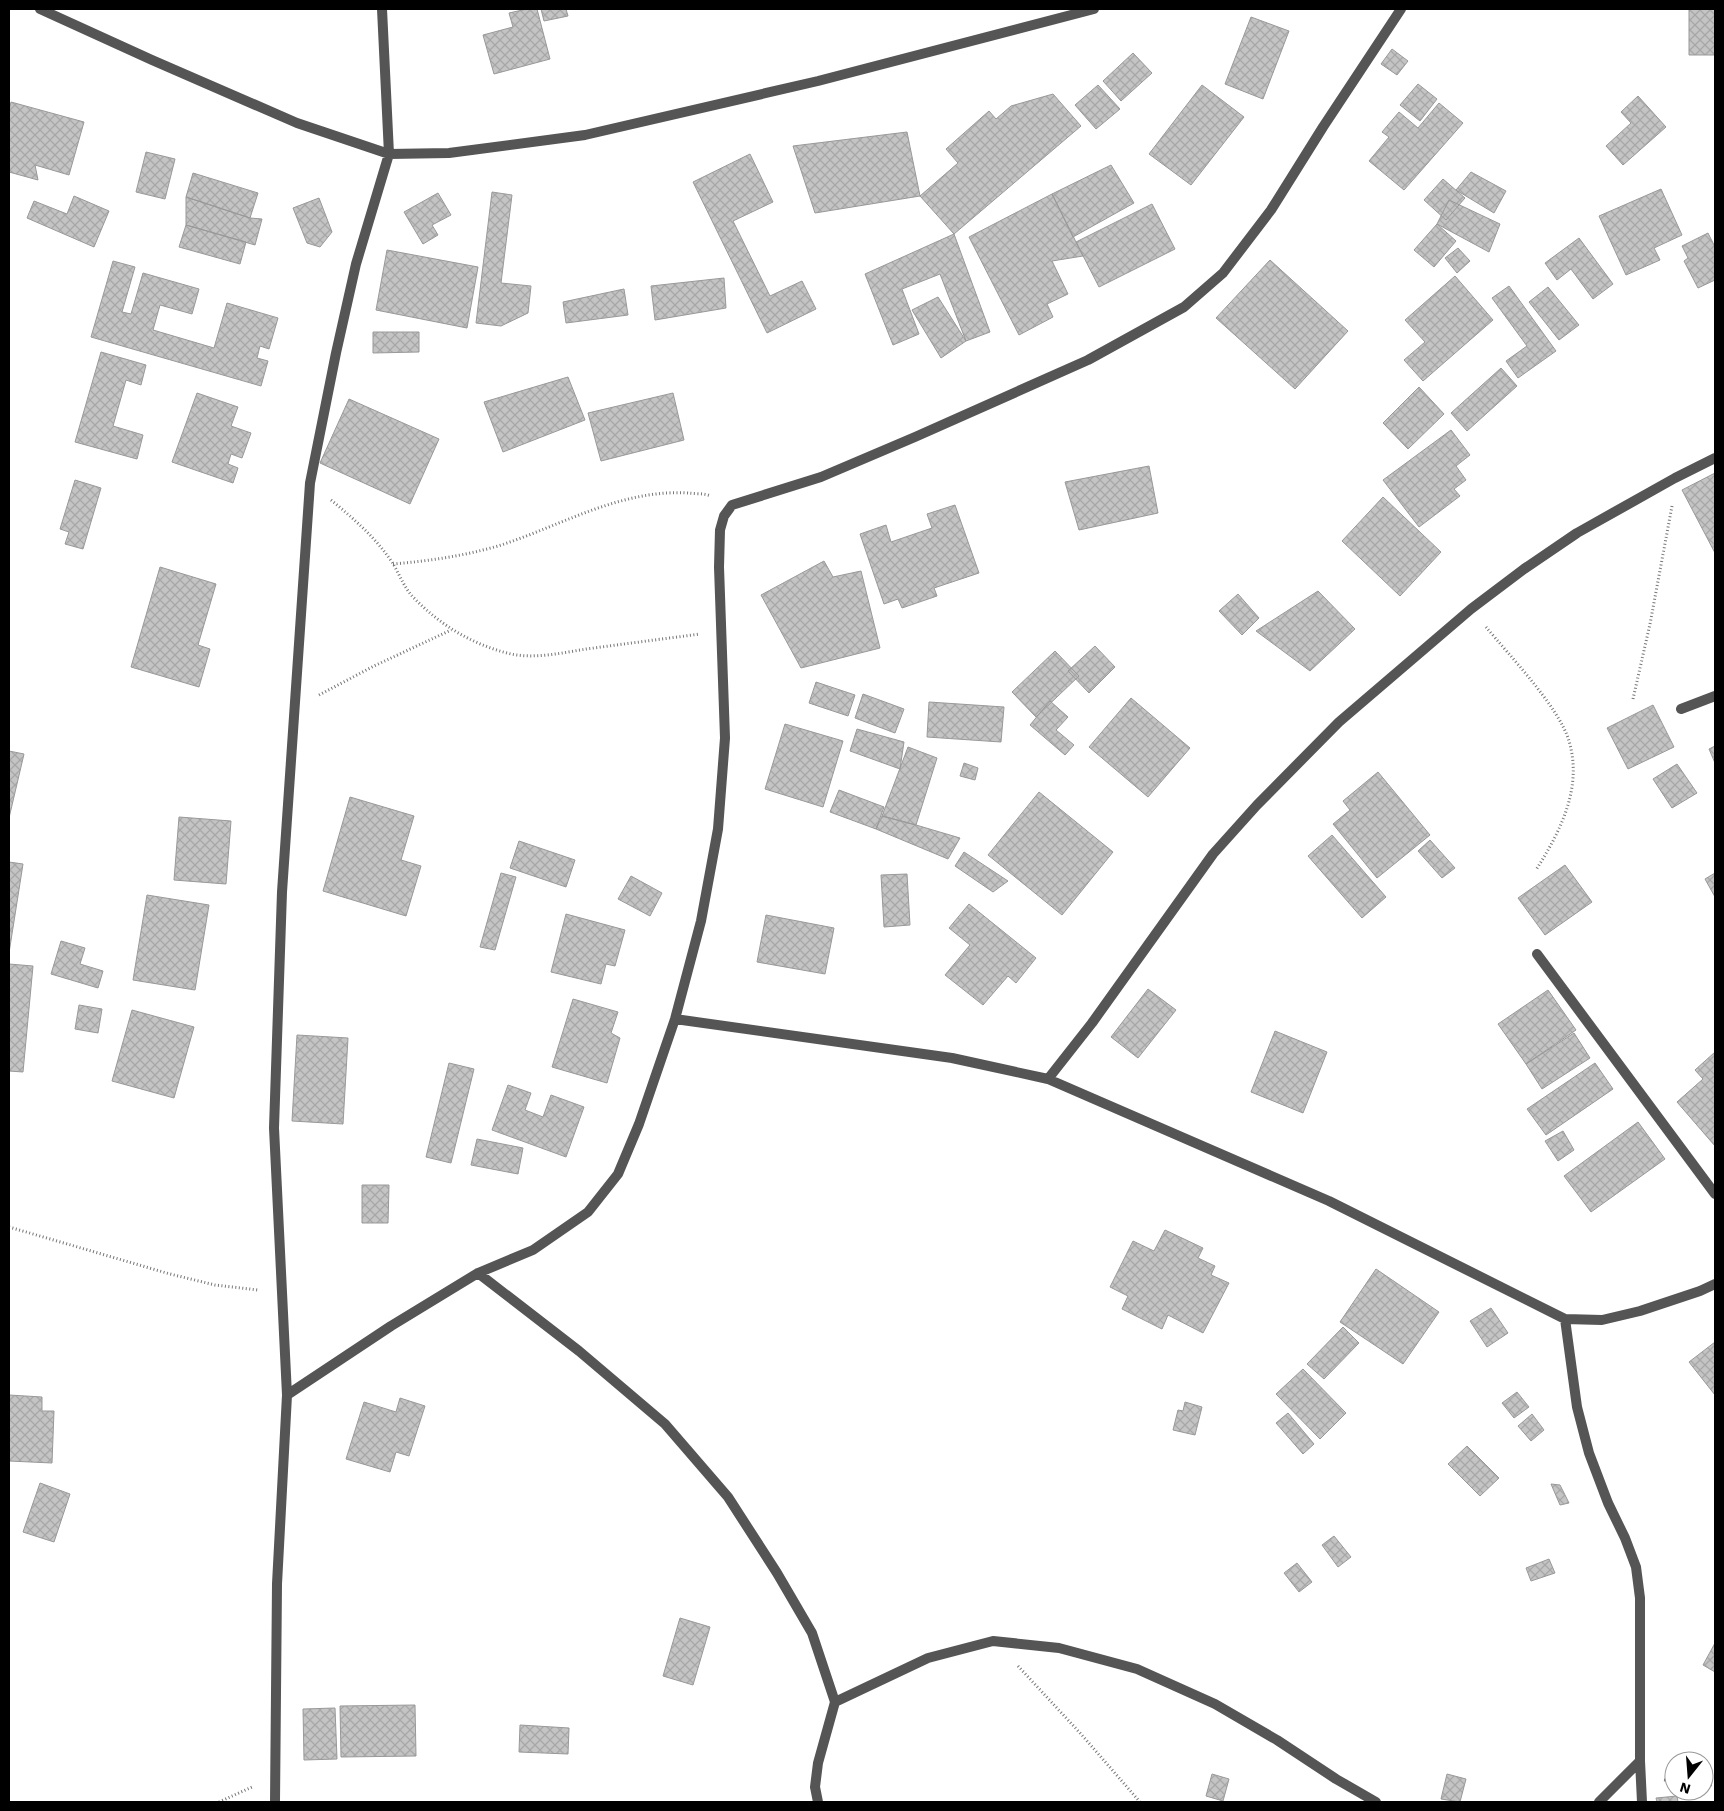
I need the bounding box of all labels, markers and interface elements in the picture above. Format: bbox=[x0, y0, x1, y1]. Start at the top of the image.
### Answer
north arrow bbox=[1664, 1751, 1714, 1801]
text: N bbox=[1678, 1779, 1692, 1798]

